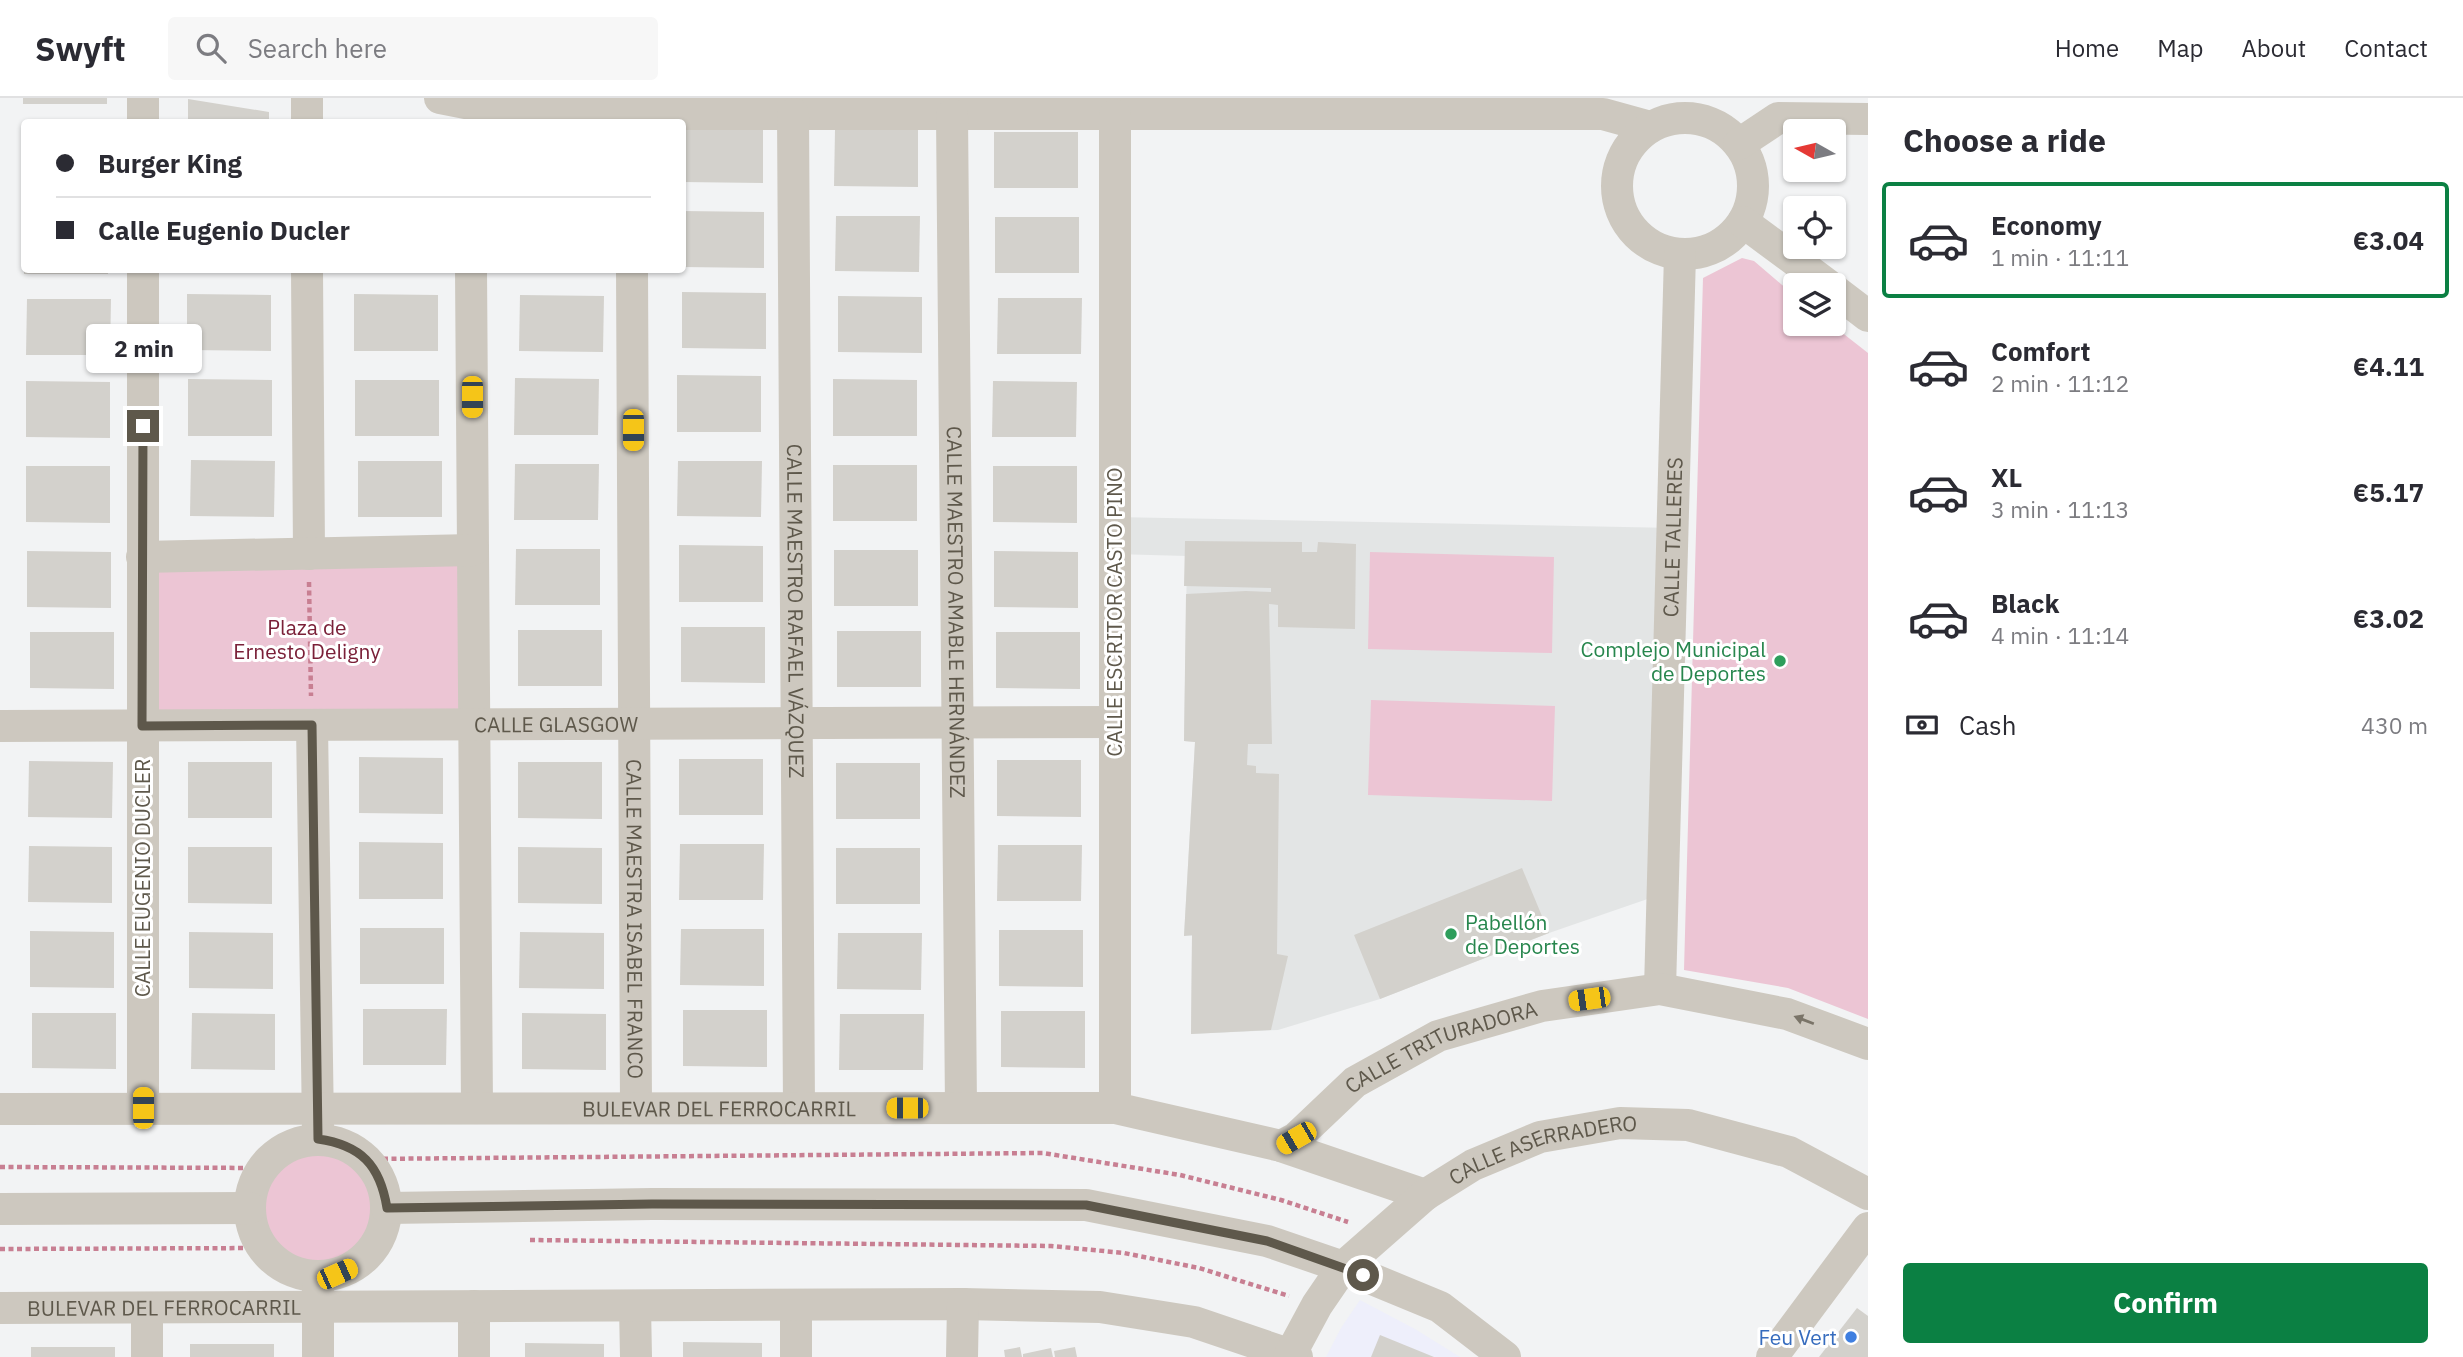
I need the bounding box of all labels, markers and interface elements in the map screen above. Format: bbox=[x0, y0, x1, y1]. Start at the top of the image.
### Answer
search box bbox=[168, 17, 658, 80]
text: Swyft bbox=[35, 27, 126, 70]
icon: search bbox=[192, 29, 230, 67]
text: Search here bbox=[248, 31, 387, 65]
text: Home bbox=[2055, 32, 2119, 64]
text: Map bbox=[2157, 32, 2203, 64]
text: About bbox=[2241, 32, 2306, 64]
text: Contact bbox=[2344, 32, 2428, 64]
north arrow bbox=[1783, 119, 1846, 182]
map controls bbox=[1783, 119, 1846, 336]
text: Choose a ride bbox=[1903, 119, 2106, 161]
text: Burger King bbox=[98, 146, 242, 180]
button: locate bbox=[1783, 196, 1846, 259]
text: Economy bbox=[1991, 208, 2102, 242]
icon: car bbox=[1907, 209, 1970, 272]
text: Calle Eugenio Ducler bbox=[98, 213, 350, 247]
text: €3.04 bbox=[2353, 223, 2424, 257]
text: 1 min · 11:11 bbox=[1991, 242, 2129, 272]
button: layers bbox=[1783, 273, 1846, 336]
callout: 2 min bbox=[85, 324, 201, 374]
text: 2 min bbox=[114, 333, 174, 363]
text: Comfort bbox=[1991, 334, 2090, 368]
icon: car bbox=[1907, 335, 1970, 398]
text: €4.11 bbox=[2353, 349, 2424, 383]
text: 2 min · 11:12 bbox=[1991, 368, 2129, 398]
car bbox=[462, 376, 483, 418]
car bbox=[623, 409, 644, 451]
route end bbox=[127, 410, 159, 442]
street label: CALLE MAESTRO AMABLE HERNÁNDEZ bbox=[941, 426, 972, 798]
street label: CALLE MAESTRO RAFAEL VÁZQUEZ bbox=[781, 444, 811, 778]
street label: CALLE TALLERES bbox=[1656, 457, 1688, 618]
text: XL bbox=[1991, 460, 2022, 494]
icon: car bbox=[1907, 461, 1970, 524]
street label: CALLE ESCRITOR CASTO PINO bbox=[1100, 467, 1128, 757]
text: €5.17 bbox=[2353, 475, 2424, 509]
text: 3 min · 11:13 bbox=[1991, 494, 2129, 524]
text: Black bbox=[1991, 586, 2059, 620]
icon: car bbox=[1907, 587, 1970, 650]
text: €3.02 bbox=[2353, 601, 2424, 635]
park label: Plaza de Ernesto Deligny bbox=[233, 613, 381, 665]
text: 4 min · 11:14 bbox=[1991, 620, 2129, 650]
place label: Complejo Municipal de Deportes bbox=[1580, 635, 1766, 687]
marker: Complejo Municipal de Deportes bbox=[1772, 653, 1788, 669]
icon: cash bbox=[1903, 706, 1941, 744]
text: Cash bbox=[1959, 708, 2016, 742]
street label: CALLE GLASGOW bbox=[474, 710, 638, 738]
text: 430 m bbox=[2361, 710, 2428, 740]
street label: CALLE EUGENIO DUCLER bbox=[128, 759, 156, 997]
street label: CALLE MAESTRA ISABEL FRANCO bbox=[620, 759, 650, 1079]
place label: Pabellón de Deportes bbox=[1465, 908, 1580, 960]
marker: Pabellón de Deportes bbox=[1443, 926, 1459, 942]
car bbox=[1567, 986, 1612, 1012]
street label: CALLE TRITURADORA bbox=[1338, 994, 1540, 1099]
one-way arrow bbox=[1794, 1014, 1815, 1025]
car bbox=[133, 1087, 154, 1129]
street label: BULEVAR DEL FERROCARRIL bbox=[582, 1094, 856, 1122]
car bbox=[887, 1098, 929, 1119]
street label: CALLE ASERRADERO bbox=[1443, 1109, 1638, 1191]
car bbox=[1273, 1118, 1320, 1158]
car bbox=[314, 1256, 361, 1292]
route start bbox=[1347, 1259, 1379, 1291]
button: Confirm bbox=[1903, 1263, 2428, 1343]
street label: BULEVAR DEL FERROCARRIL bbox=[27, 1293, 301, 1322]
place label: Feu Vert bbox=[1759, 1323, 1837, 1351]
marker: Feu Vert bbox=[1843, 1329, 1859, 1345]

